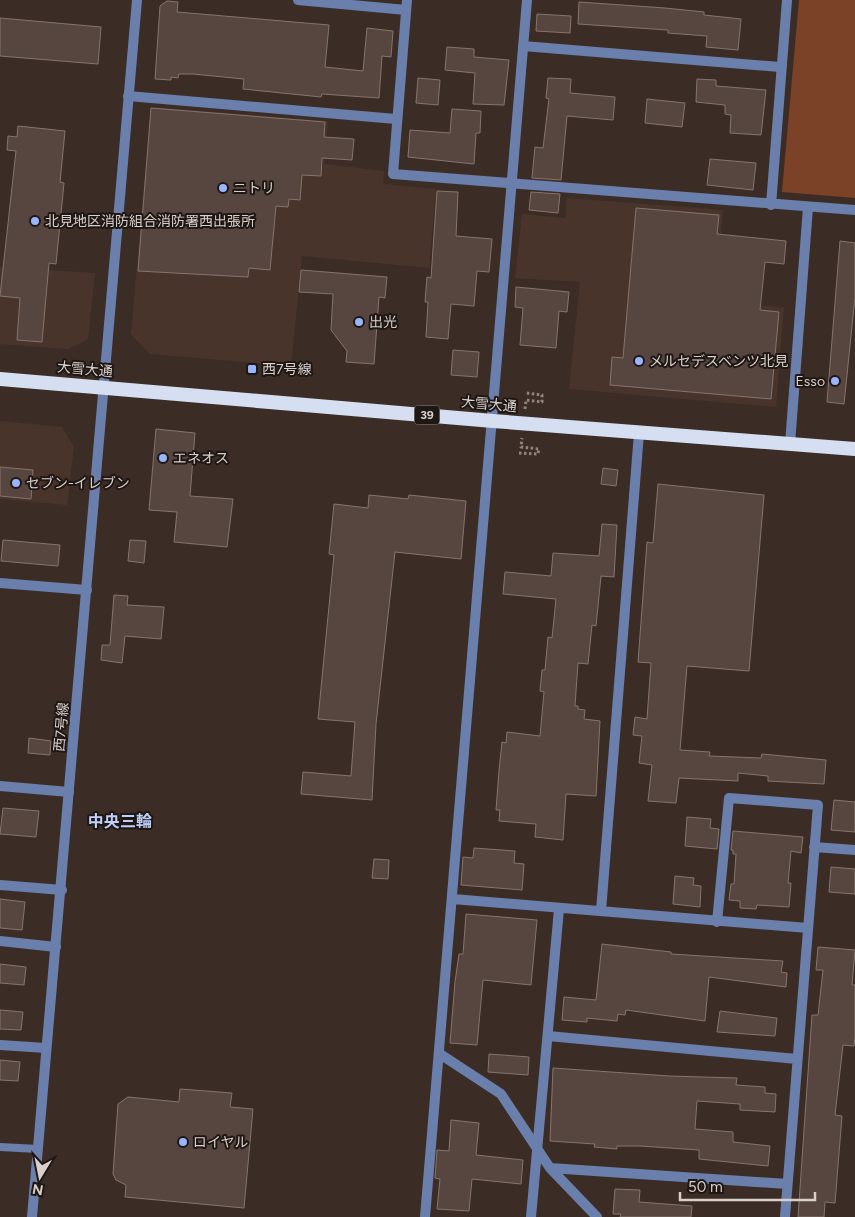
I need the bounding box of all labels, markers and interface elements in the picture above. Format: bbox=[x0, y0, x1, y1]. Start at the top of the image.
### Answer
place label: ニトリ bbox=[233, 180, 275, 197]
marker: ニトリ bbox=[217, 182, 229, 194]
place label: 北見地区消防組合消防署西出張所 bbox=[45, 213, 255, 230]
marker: 北見地区消防組合消防署西出張所 bbox=[29, 215, 41, 227]
place label: 出光 bbox=[369, 314, 397, 331]
marker: 出光 bbox=[353, 316, 365, 328]
place label: メルセデスベンツ北見 bbox=[649, 353, 788, 370]
marker: メルセデスベンツ北見 bbox=[633, 355, 645, 367]
street label: 大雪大通 bbox=[56, 359, 114, 380]
place label: 西7号線 bbox=[262, 361, 312, 378]
marker: 西7号線 bbox=[246, 363, 258, 375]
place label: Esso bbox=[796, 373, 825, 390]
marker: Esso bbox=[829, 375, 841, 387]
street label: 大雪大通 bbox=[460, 394, 518, 415]
road number: 39 bbox=[414, 406, 440, 424]
place label: エネオス bbox=[173, 450, 229, 467]
marker: エネオス bbox=[157, 452, 169, 464]
place label: セブン-イレブン bbox=[26, 475, 130, 492]
marker: セブン-イレブン bbox=[10, 477, 22, 489]
street label: 西7号線 bbox=[51, 702, 72, 752]
district label: 中央三輪 bbox=[88, 812, 152, 831]
place label: ロイヤル bbox=[193, 1134, 249, 1151]
marker: ロイヤル bbox=[177, 1136, 189, 1148]
north arrow bbox=[15, 1152, 65, 1202]
scale bar bbox=[680, 1170, 815, 1202]
text: 50 m bbox=[688, 1178, 723, 1196]
text: N bbox=[31, 1180, 45, 1199]

